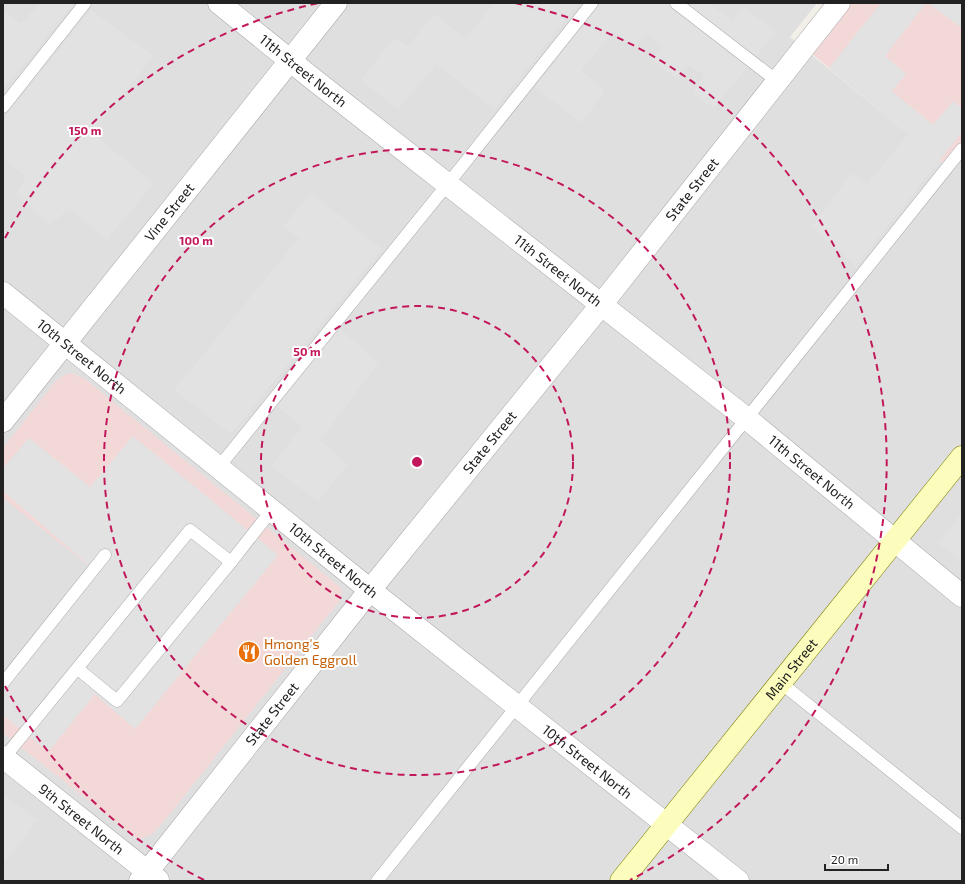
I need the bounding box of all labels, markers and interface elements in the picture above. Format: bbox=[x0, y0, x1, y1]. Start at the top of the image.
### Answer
street label: 11th Street North bbox=[256, 30, 350, 110]
text: 150 m bbox=[69, 123, 101, 137]
street label: State Street bbox=[662, 154, 722, 224]
street label: Vine Street bbox=[141, 179, 197, 244]
street label: 11th Street North bbox=[511, 231, 606, 310]
text: 100 m bbox=[179, 233, 213, 247]
street label: 10th Street North bbox=[34, 315, 130, 397]
text: 50 m bbox=[293, 344, 321, 358]
street label: State Street bbox=[459, 407, 520, 477]
street label: 11th Street North bbox=[765, 431, 859, 512]
centre of rings bbox=[410, 455, 424, 469]
street label: 10th Street North bbox=[286, 519, 382, 601]
place label: Hmong's Golden Eggroll bbox=[264, 635, 358, 668]
street label: Main Street bbox=[761, 635, 821, 703]
restaurant icon: Hmong's Golden Eggroll bbox=[236, 639, 262, 665]
street label: State Street bbox=[242, 679, 302, 749]
street label: 10th Street North bbox=[539, 721, 636, 802]
street label: 9th Street North bbox=[36, 780, 128, 858]
scale bar bbox=[825, 846, 888, 872]
text: 20 m bbox=[831, 852, 858, 866]

